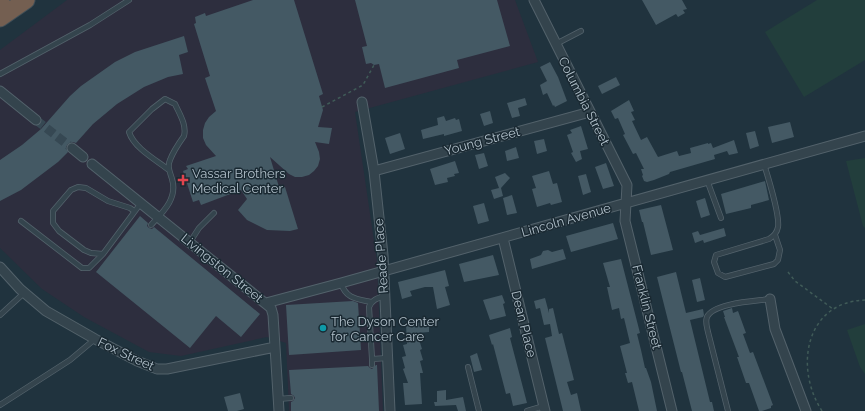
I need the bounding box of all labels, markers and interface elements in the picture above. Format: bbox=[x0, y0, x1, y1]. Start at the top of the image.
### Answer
street label: Columbia Street bbox=[555, 54, 613, 148]
street label: Young Street bbox=[443, 124, 522, 158]
place label: Vassar Brothers Medical Center bbox=[192, 166, 286, 196]
marker: Vassar Brothers Medical Center bbox=[177, 174, 189, 186]
street label: Lincoln Avenue bbox=[519, 200, 613, 240]
street label: Reade Place bbox=[371, 217, 391, 294]
street label: Livingston Street bbox=[178, 230, 266, 306]
street label: Franklin Street bbox=[629, 263, 665, 351]
street label: Dean Place bbox=[508, 289, 540, 359]
place label: The Dyson Center for Cancer Care bbox=[331, 314, 439, 344]
marker: The Dyson Center for Cancer Care bbox=[318, 323, 328, 333]
street label: Fox Street bbox=[95, 334, 157, 374]

